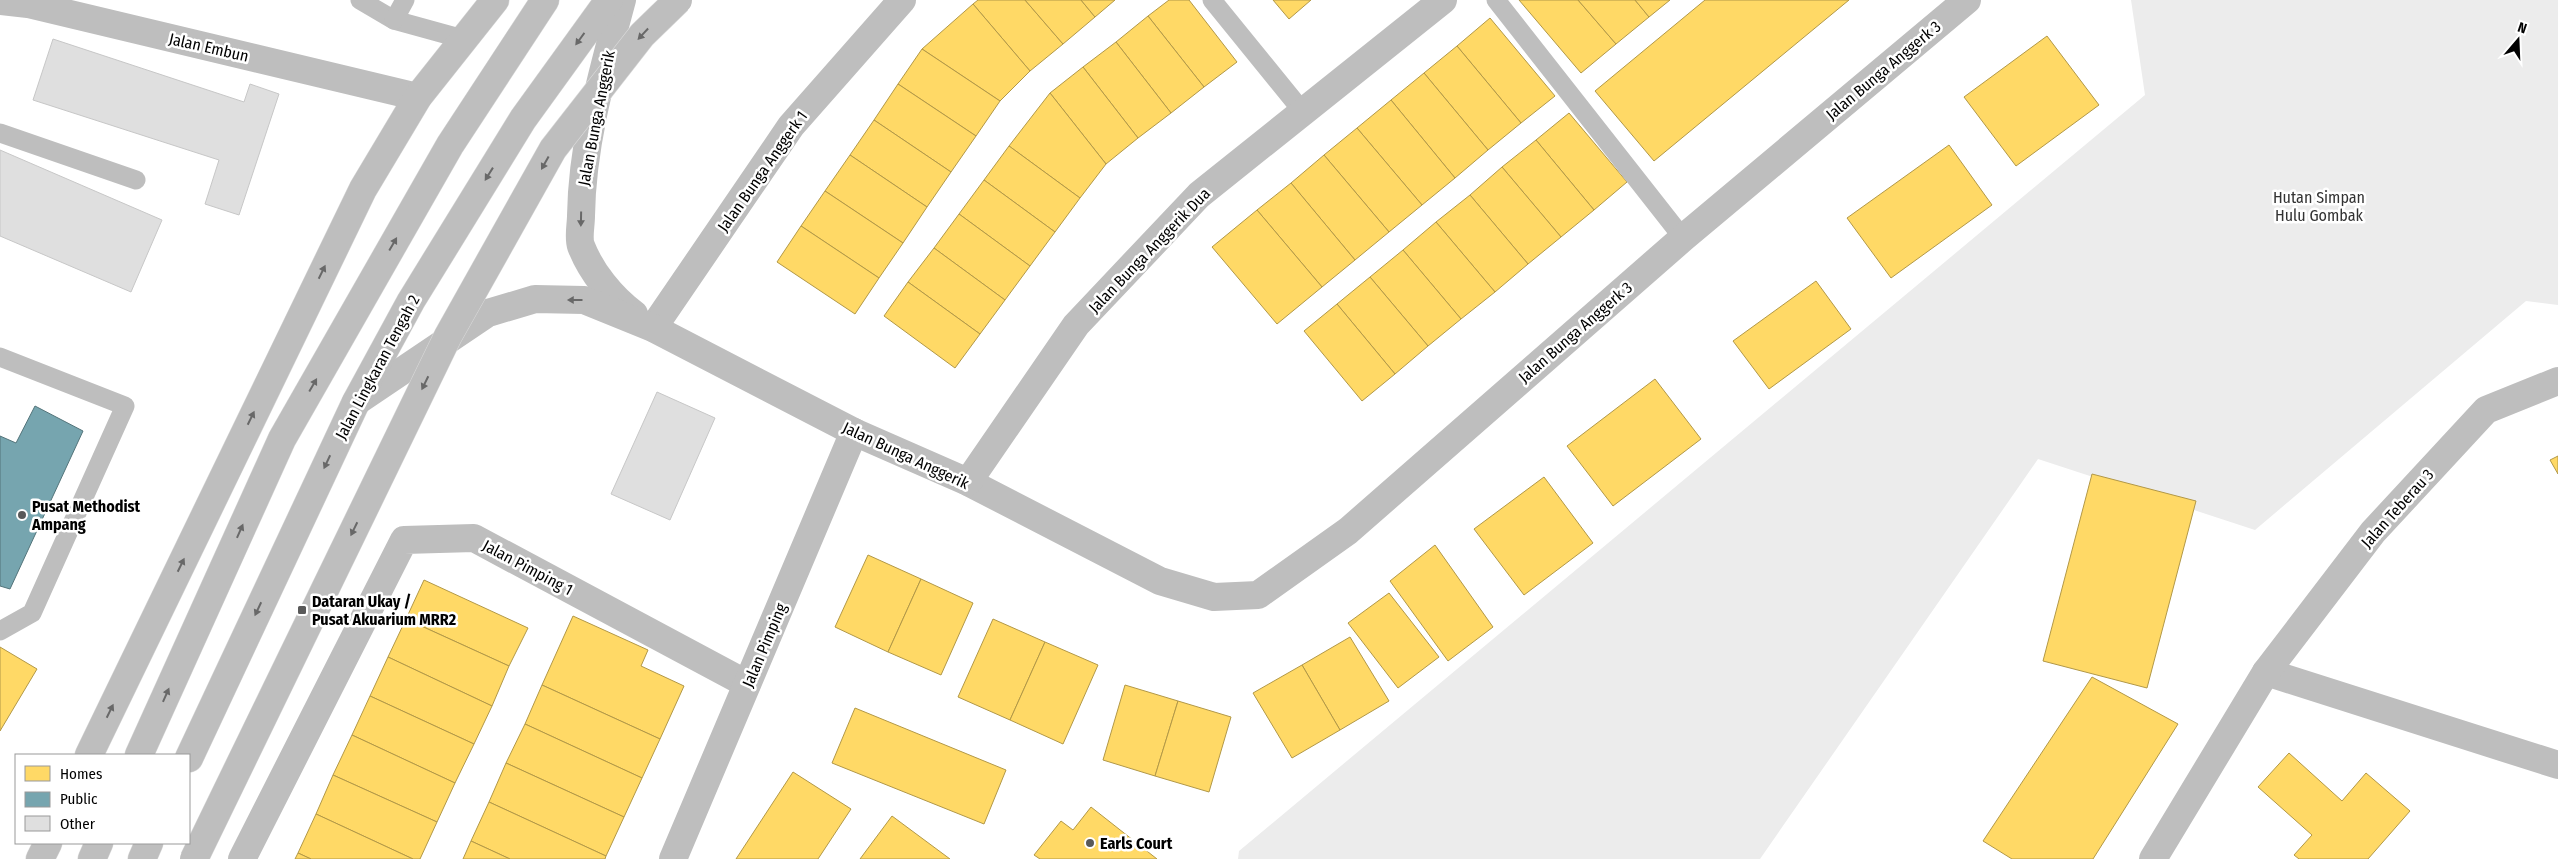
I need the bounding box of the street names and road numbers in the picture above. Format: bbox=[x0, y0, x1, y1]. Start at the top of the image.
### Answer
street label: Jalan Bunga Anggerk 3 bbox=[1822, 17, 1945, 124]
street label: Jalan Embun bbox=[167, 29, 251, 66]
street label: Jalan Bunga Anggerik bbox=[574, 48, 619, 187]
street label: Jalan Bunga Anggerk 1 bbox=[714, 107, 811, 235]
street label: Jalan Bunga Anggerik Dua bbox=[1085, 184, 1214, 317]
street label: Jalan Bunga Anggerk 3 bbox=[1515, 278, 1636, 387]
street label: Jalan Lingkaran Tengah 2 bbox=[331, 292, 424, 443]
street label: Jalan Bunga Anggerik bbox=[840, 418, 972, 493]
street label: Jalan Teberau 3 bbox=[2357, 465, 2438, 552]
street label: Jalan Pimping 1 bbox=[479, 536, 576, 599]
street label: Jalan Pimping bbox=[738, 600, 791, 690]

